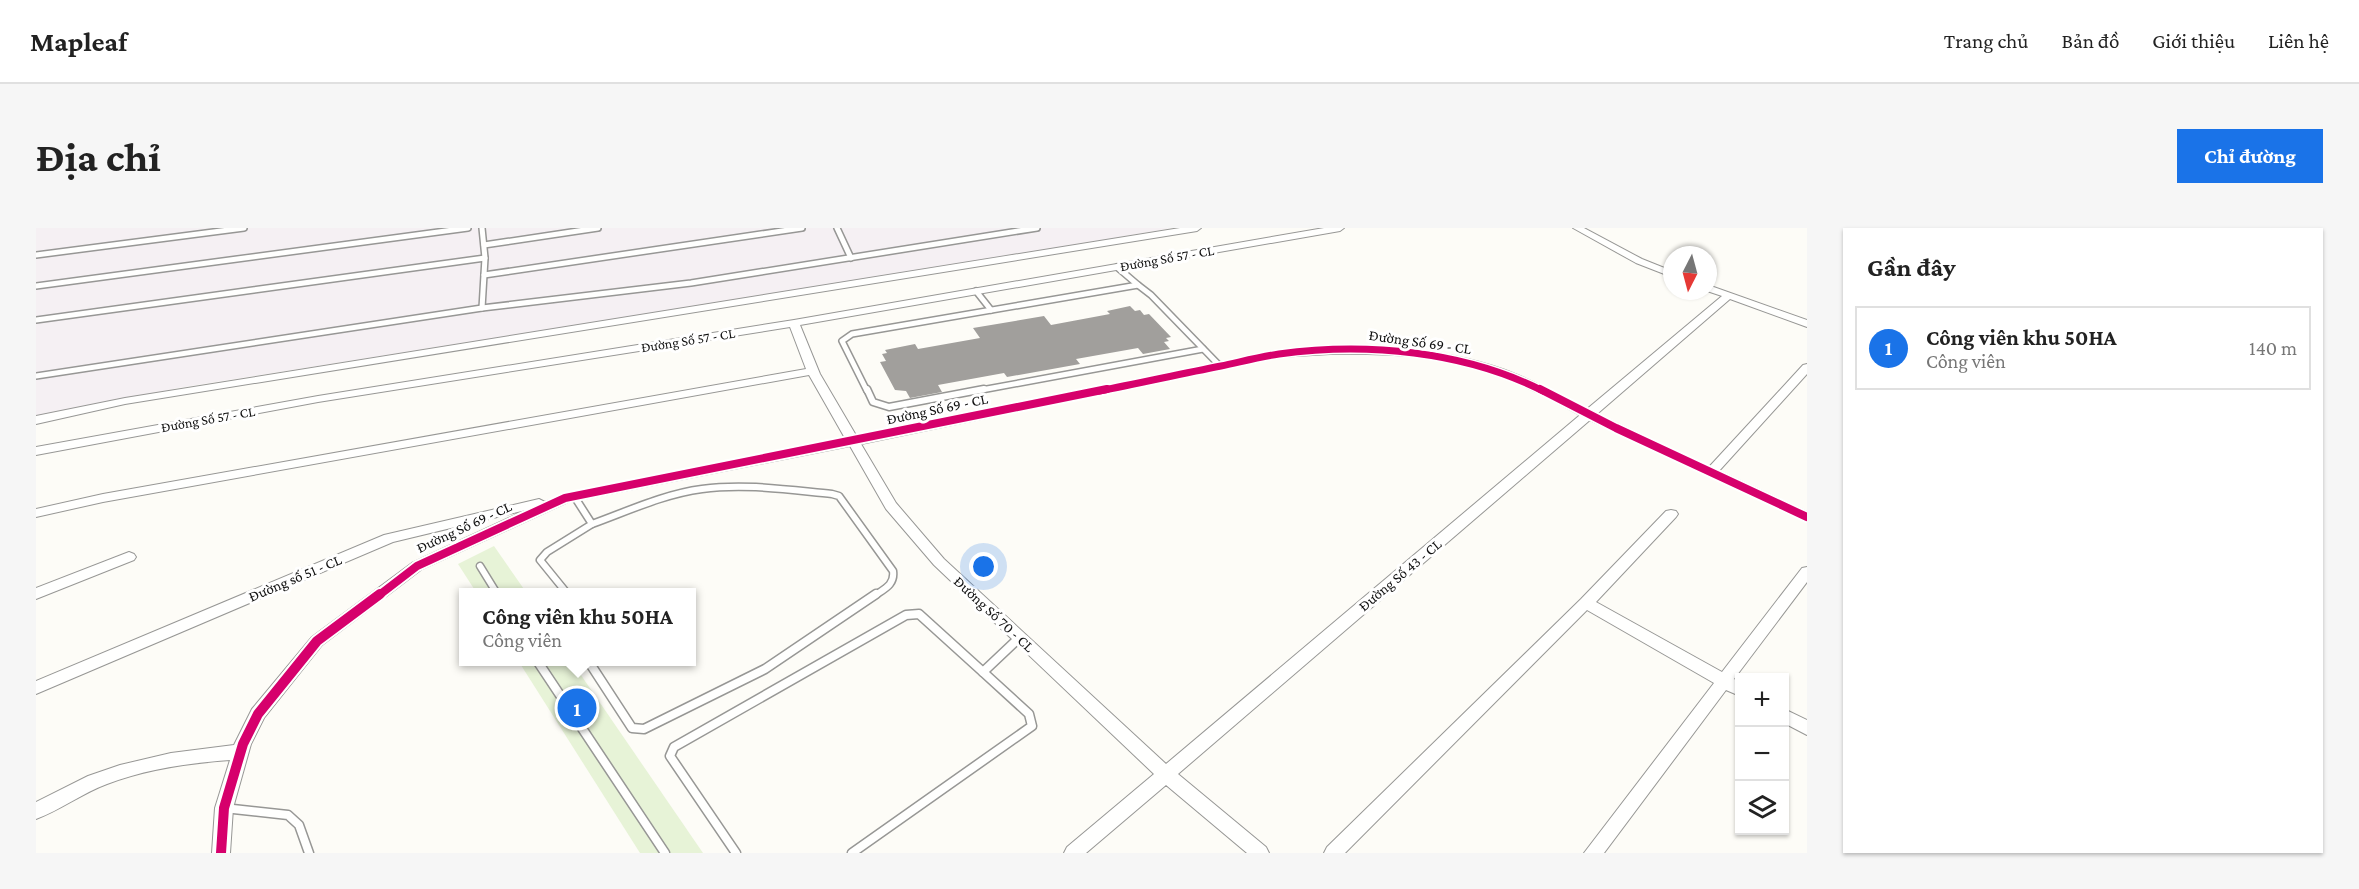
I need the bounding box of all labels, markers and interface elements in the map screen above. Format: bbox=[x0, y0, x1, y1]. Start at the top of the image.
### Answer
text: Mapleaf bbox=[30, 26, 127, 57]
text: Trang chủ bbox=[1944, 29, 2028, 53]
text: Bản đồ bbox=[2061, 29, 2119, 53]
text: Giới thiệu bbox=[2152, 29, 2235, 53]
text: Liên hệ bbox=[2268, 29, 2329, 53]
button: Chỉ đường bbox=[2177, 129, 2323, 183]
text: Địa chỉ bbox=[36, 133, 161, 180]
street label: Đường Số 57 - CL bbox=[1119, 242, 1215, 274]
north arrow bbox=[1663, 246, 1717, 300]
text: Gần đây bbox=[1867, 253, 1956, 282]
street label: Đường Số 57 - CL bbox=[640, 325, 736, 355]
text: Công viên khu 50HA bbox=[1926, 325, 2117, 350]
street label: Đường Số 69 - CL bbox=[1368, 326, 1473, 358]
text: 1 bbox=[1885, 337, 1892, 359]
text: 140 m bbox=[2249, 337, 2297, 359]
text: Công viên bbox=[1926, 350, 2006, 372]
street label: Đường Số 69 - CL bbox=[885, 389, 990, 429]
street label: Đường Số 57 - CL bbox=[160, 403, 256, 435]
street label: Đường Số 69 - CL bbox=[413, 497, 515, 557]
street label: Đường Số 43 - CL bbox=[1355, 535, 1446, 615]
street label: Đường số 51 - CL bbox=[246, 550, 345, 606]
your location bbox=[969, 552, 998, 581]
street label: Đường Số 70 - CL bbox=[950, 572, 1038, 656]
popup bbox=[459, 588, 696, 666]
text: Công viên khu 50HA bbox=[482, 604, 673, 629]
text: Công viên bbox=[482, 629, 562, 651]
map controls bbox=[1735, 673, 1789, 835]
button: + bbox=[1735, 673, 1789, 727]
pin: 1 bbox=[558, 686, 596, 730]
button: − bbox=[1735, 727, 1789, 781]
button: layers bbox=[1735, 781, 1789, 835]

